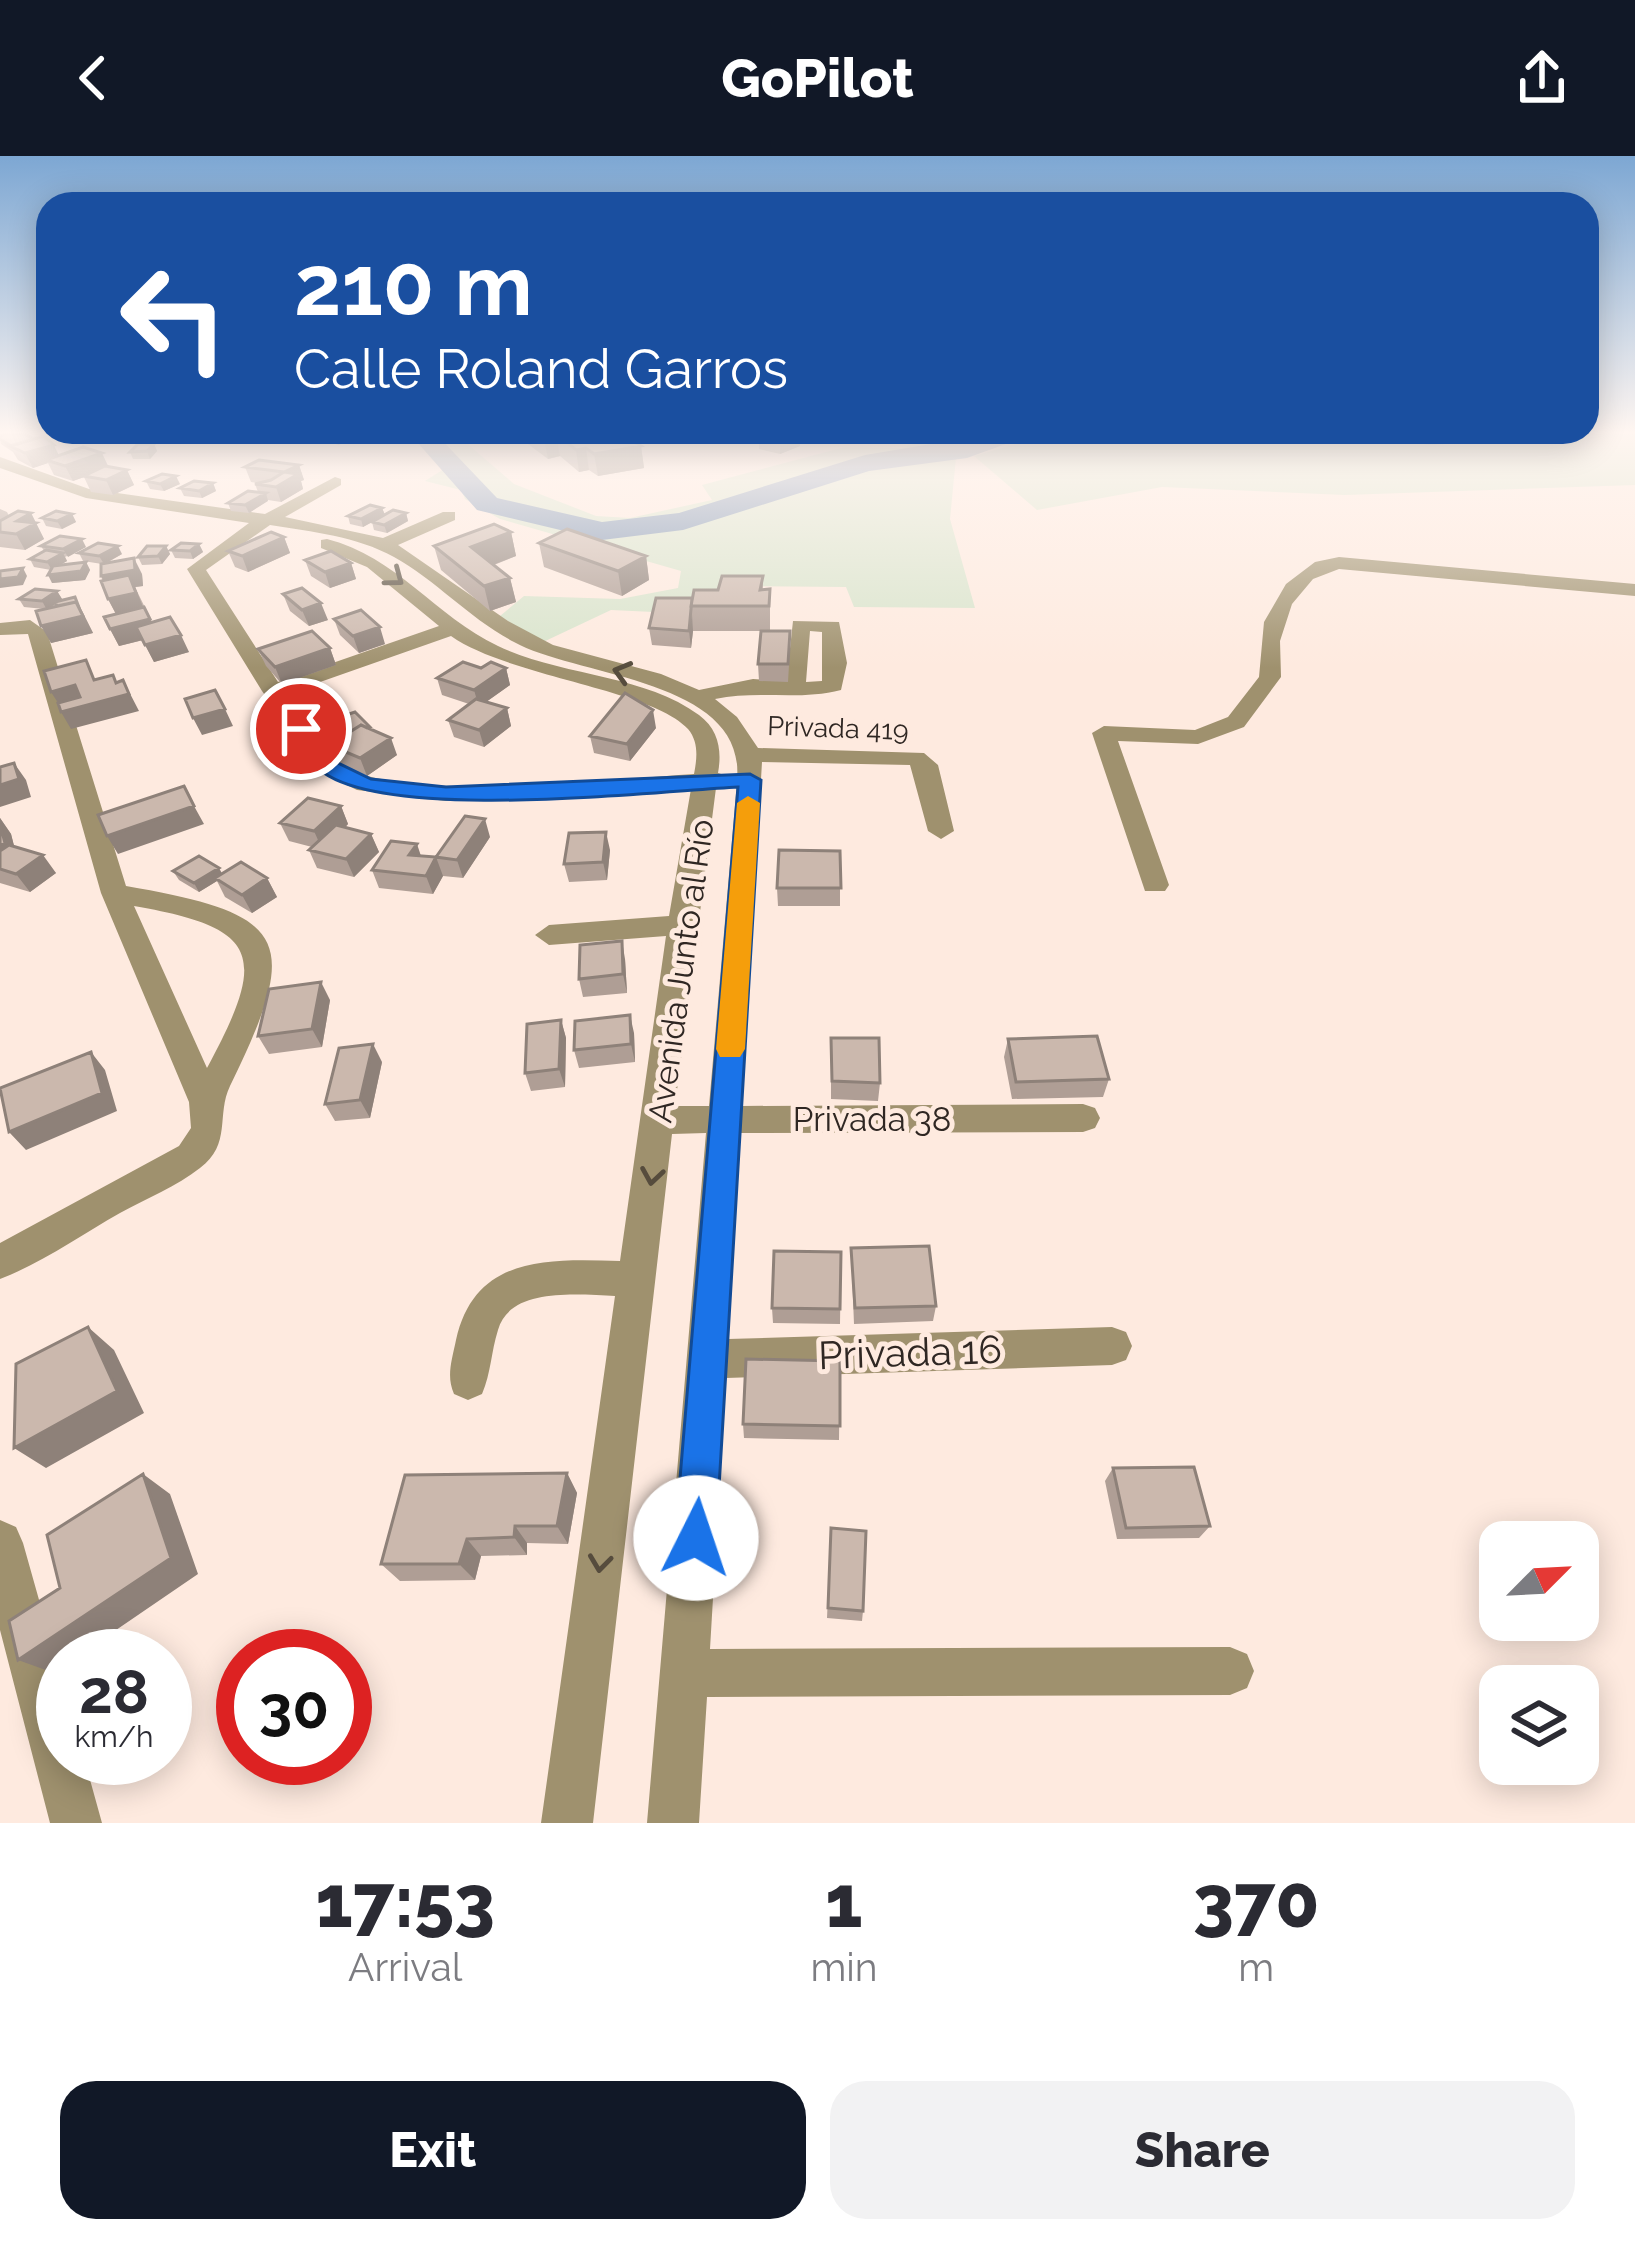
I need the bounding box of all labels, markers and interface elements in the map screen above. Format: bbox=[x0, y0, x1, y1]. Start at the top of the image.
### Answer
icon: back bbox=[60, 45, 126, 111]
icon: share bbox=[1509, 45, 1575, 111]
text: GoPilot bbox=[721, 46, 914, 110]
text: 210 m bbox=[294, 236, 533, 335]
icon: left bbox=[96, 240, 252, 396]
text: Calle Roland Garros bbox=[294, 337, 788, 401]
one-way arrow bbox=[381, 564, 403, 586]
one-way arrow bbox=[612, 661, 633, 686]
pin bbox=[250, 678, 352, 780]
icon: arrive bbox=[268, 696, 334, 762]
street label: Privada 419 bbox=[767, 710, 909, 746]
street label: Avenida Junto al Río bbox=[640, 817, 722, 1125]
street label: Privada 38 bbox=[793, 1100, 951, 1139]
one-way arrow bbox=[640, 1166, 665, 1186]
street label: Privada 16 bbox=[817, 1326, 1003, 1378]
position arrow bbox=[633, 1475, 759, 1601]
north arrow bbox=[1479, 1521, 1599, 1641]
map controls bbox=[1479, 1521, 1599, 1785]
one-way arrow bbox=[588, 1553, 614, 1573]
speed limit sign: 30 bbox=[216, 1629, 372, 1785]
text: 28 bbox=[79, 1657, 149, 1727]
button: layers bbox=[1479, 1665, 1599, 1785]
text: km/h bbox=[74, 1719, 154, 1754]
text: 17:53 bbox=[315, 1859, 495, 1944]
text: 1 bbox=[825, 1859, 863, 1944]
text: 370 bbox=[1193, 1859, 1320, 1944]
text: Arrival bbox=[348, 1944, 462, 1990]
text: min bbox=[810, 1944, 878, 1990]
text: m bbox=[1238, 1944, 1274, 1990]
button: Exit bbox=[60, 2081, 806, 2219]
button: Share bbox=[830, 2081, 1575, 2219]

